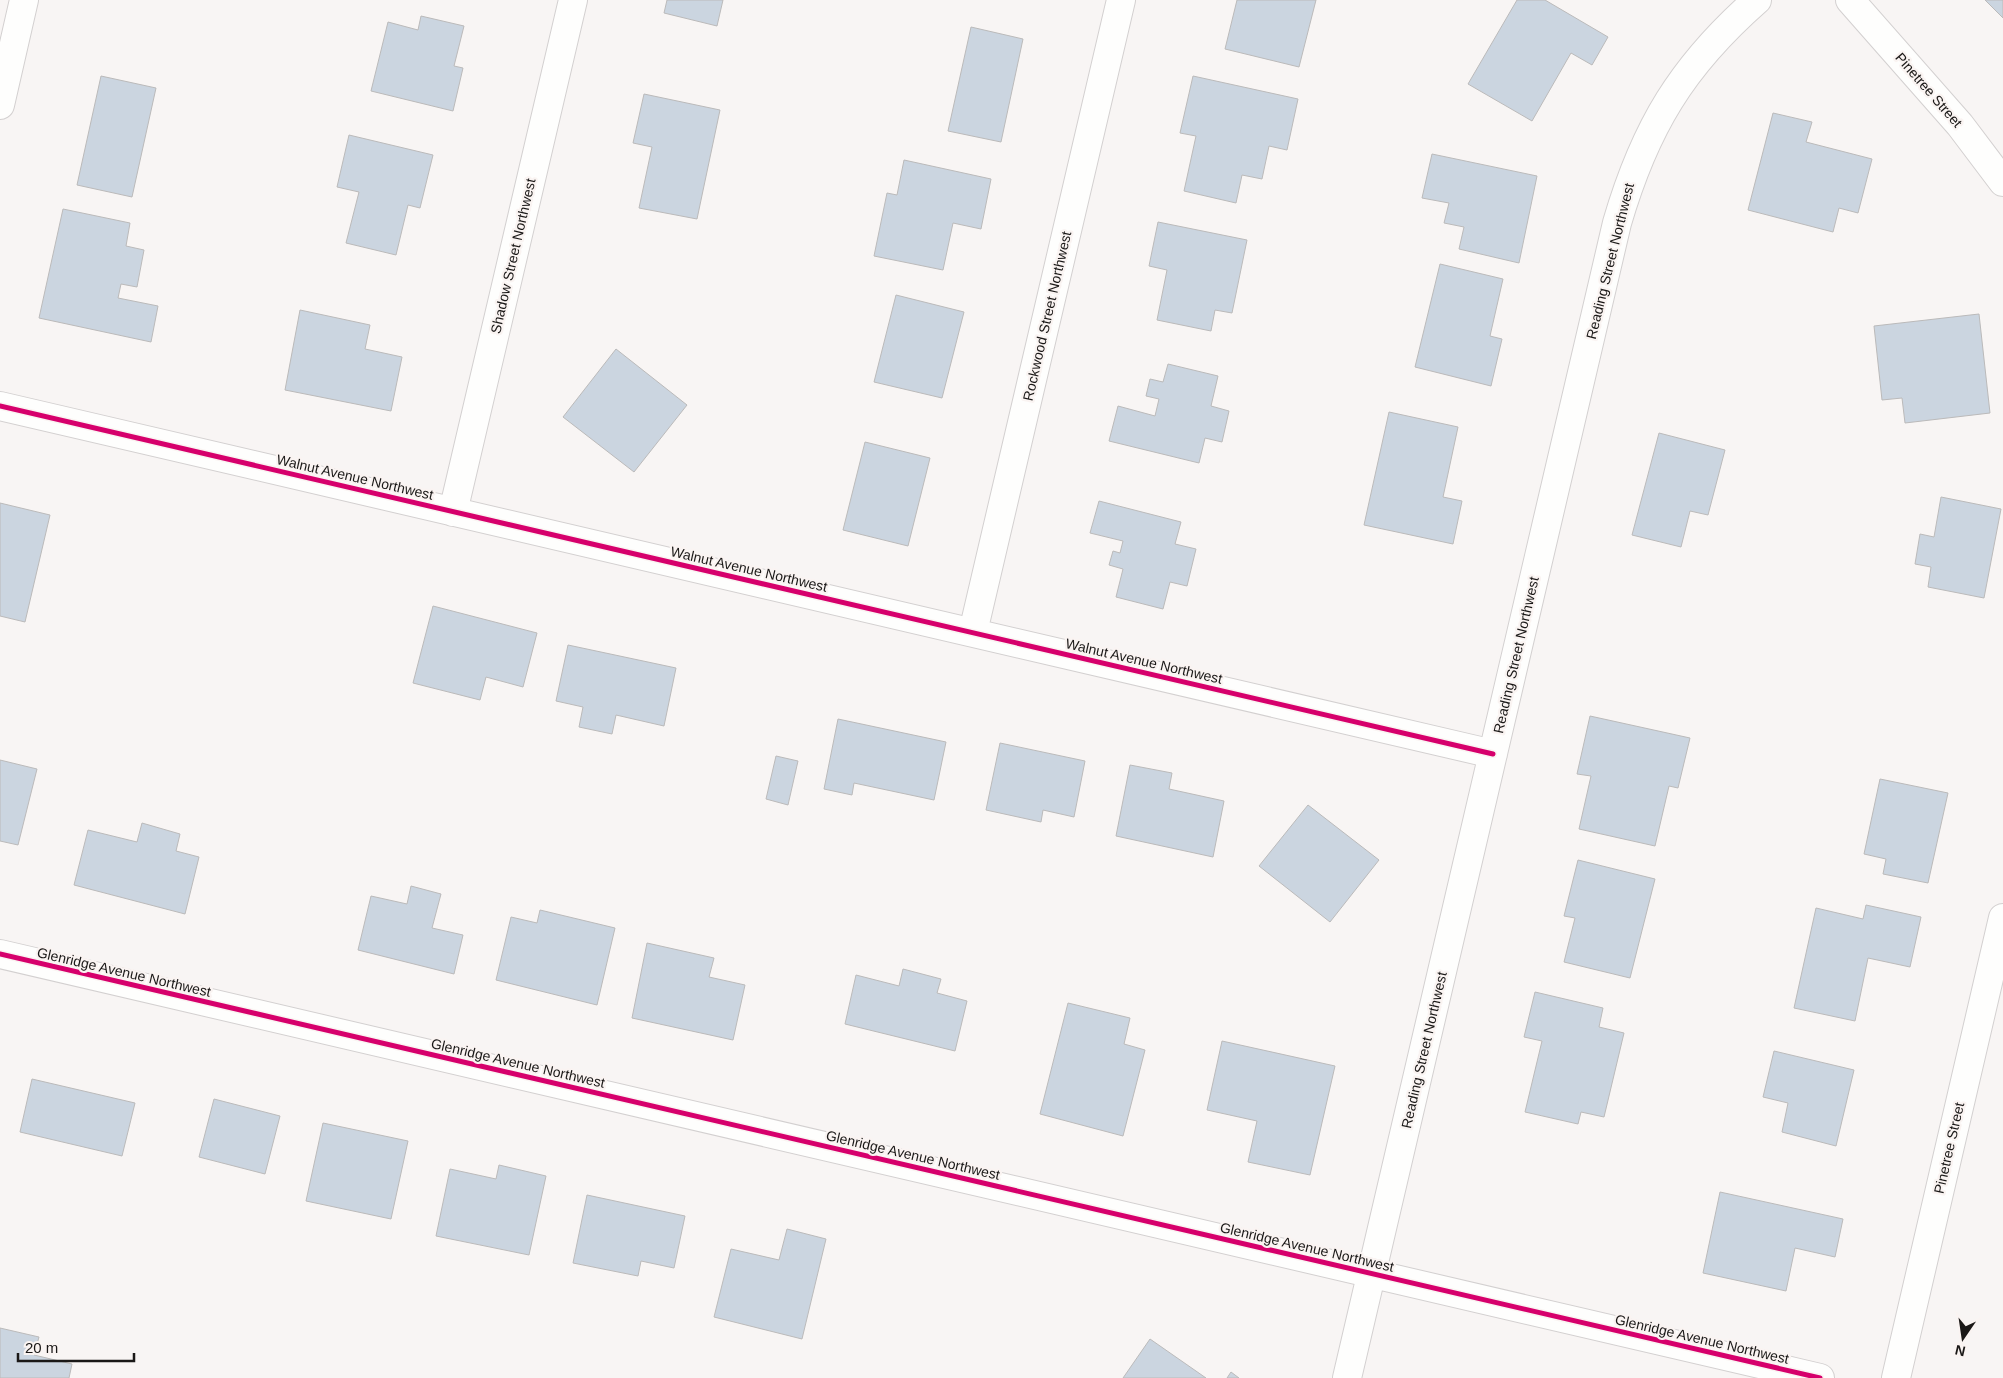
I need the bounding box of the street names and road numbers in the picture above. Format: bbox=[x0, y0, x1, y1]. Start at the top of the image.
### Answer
street label: Pinetree Street bbox=[1892, 50, 1966, 131]
street label: Shadow Street Northwest bbox=[487, 177, 539, 335]
street label: Reading Street Northwest bbox=[1583, 181, 1637, 341]
street label: Rockwood Street Northwest bbox=[1020, 230, 1074, 402]
street label: Walnut Avenue Northwest bbox=[275, 451, 435, 503]
street label: Walnut Avenue Northwest bbox=[669, 543, 829, 595]
street label: Reading Street Northwest bbox=[1490, 575, 1542, 735]
street label: Walnut Avenue Northwest bbox=[1064, 635, 1224, 687]
street label: Glenridge Avenue Northwest bbox=[35, 944, 213, 1000]
street label: Reading Street Northwest bbox=[1398, 970, 1450, 1130]
street label: Glenridge Avenue Northwest bbox=[429, 1035, 607, 1091]
street label: Pinetree Street bbox=[1931, 1101, 1967, 1195]
street label: Glenridge Avenue Northwest bbox=[824, 1127, 1002, 1183]
street label: Glenridge Avenue Northwest bbox=[1218, 1219, 1396, 1275]
street label: Glenridge Avenue Northwest bbox=[1613, 1311, 1791, 1367]

